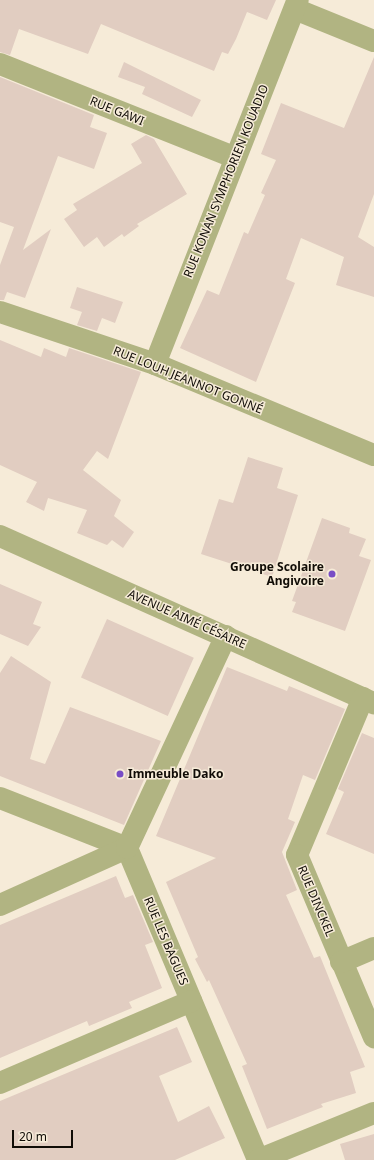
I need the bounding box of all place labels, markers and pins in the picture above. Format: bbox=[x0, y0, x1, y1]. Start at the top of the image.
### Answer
place label: Groupe Scolaire Angivoire bbox=[230, 560, 324, 588]
marker: Groupe Scolaire Angivoire bbox=[327, 569, 337, 579]
place label: Immeuble Dako bbox=[128, 767, 223, 781]
marker: Immeuble Dako bbox=[115, 769, 125, 779]

